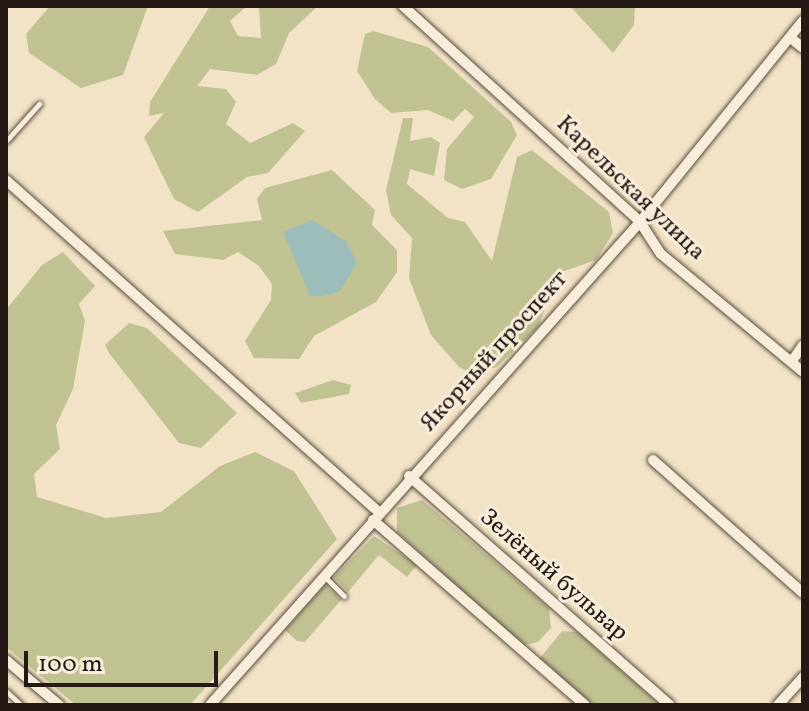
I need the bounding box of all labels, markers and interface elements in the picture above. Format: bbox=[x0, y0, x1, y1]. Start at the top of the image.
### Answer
street label: Карельская улица bbox=[549, 110, 711, 268]
street label: Якорный проспект bbox=[415, 266, 575, 438]
street label: Зелёный бульвар bbox=[473, 504, 633, 648]
scale bar bbox=[28, 635, 222, 685]
text: 100 m bbox=[38, 648, 103, 682]

